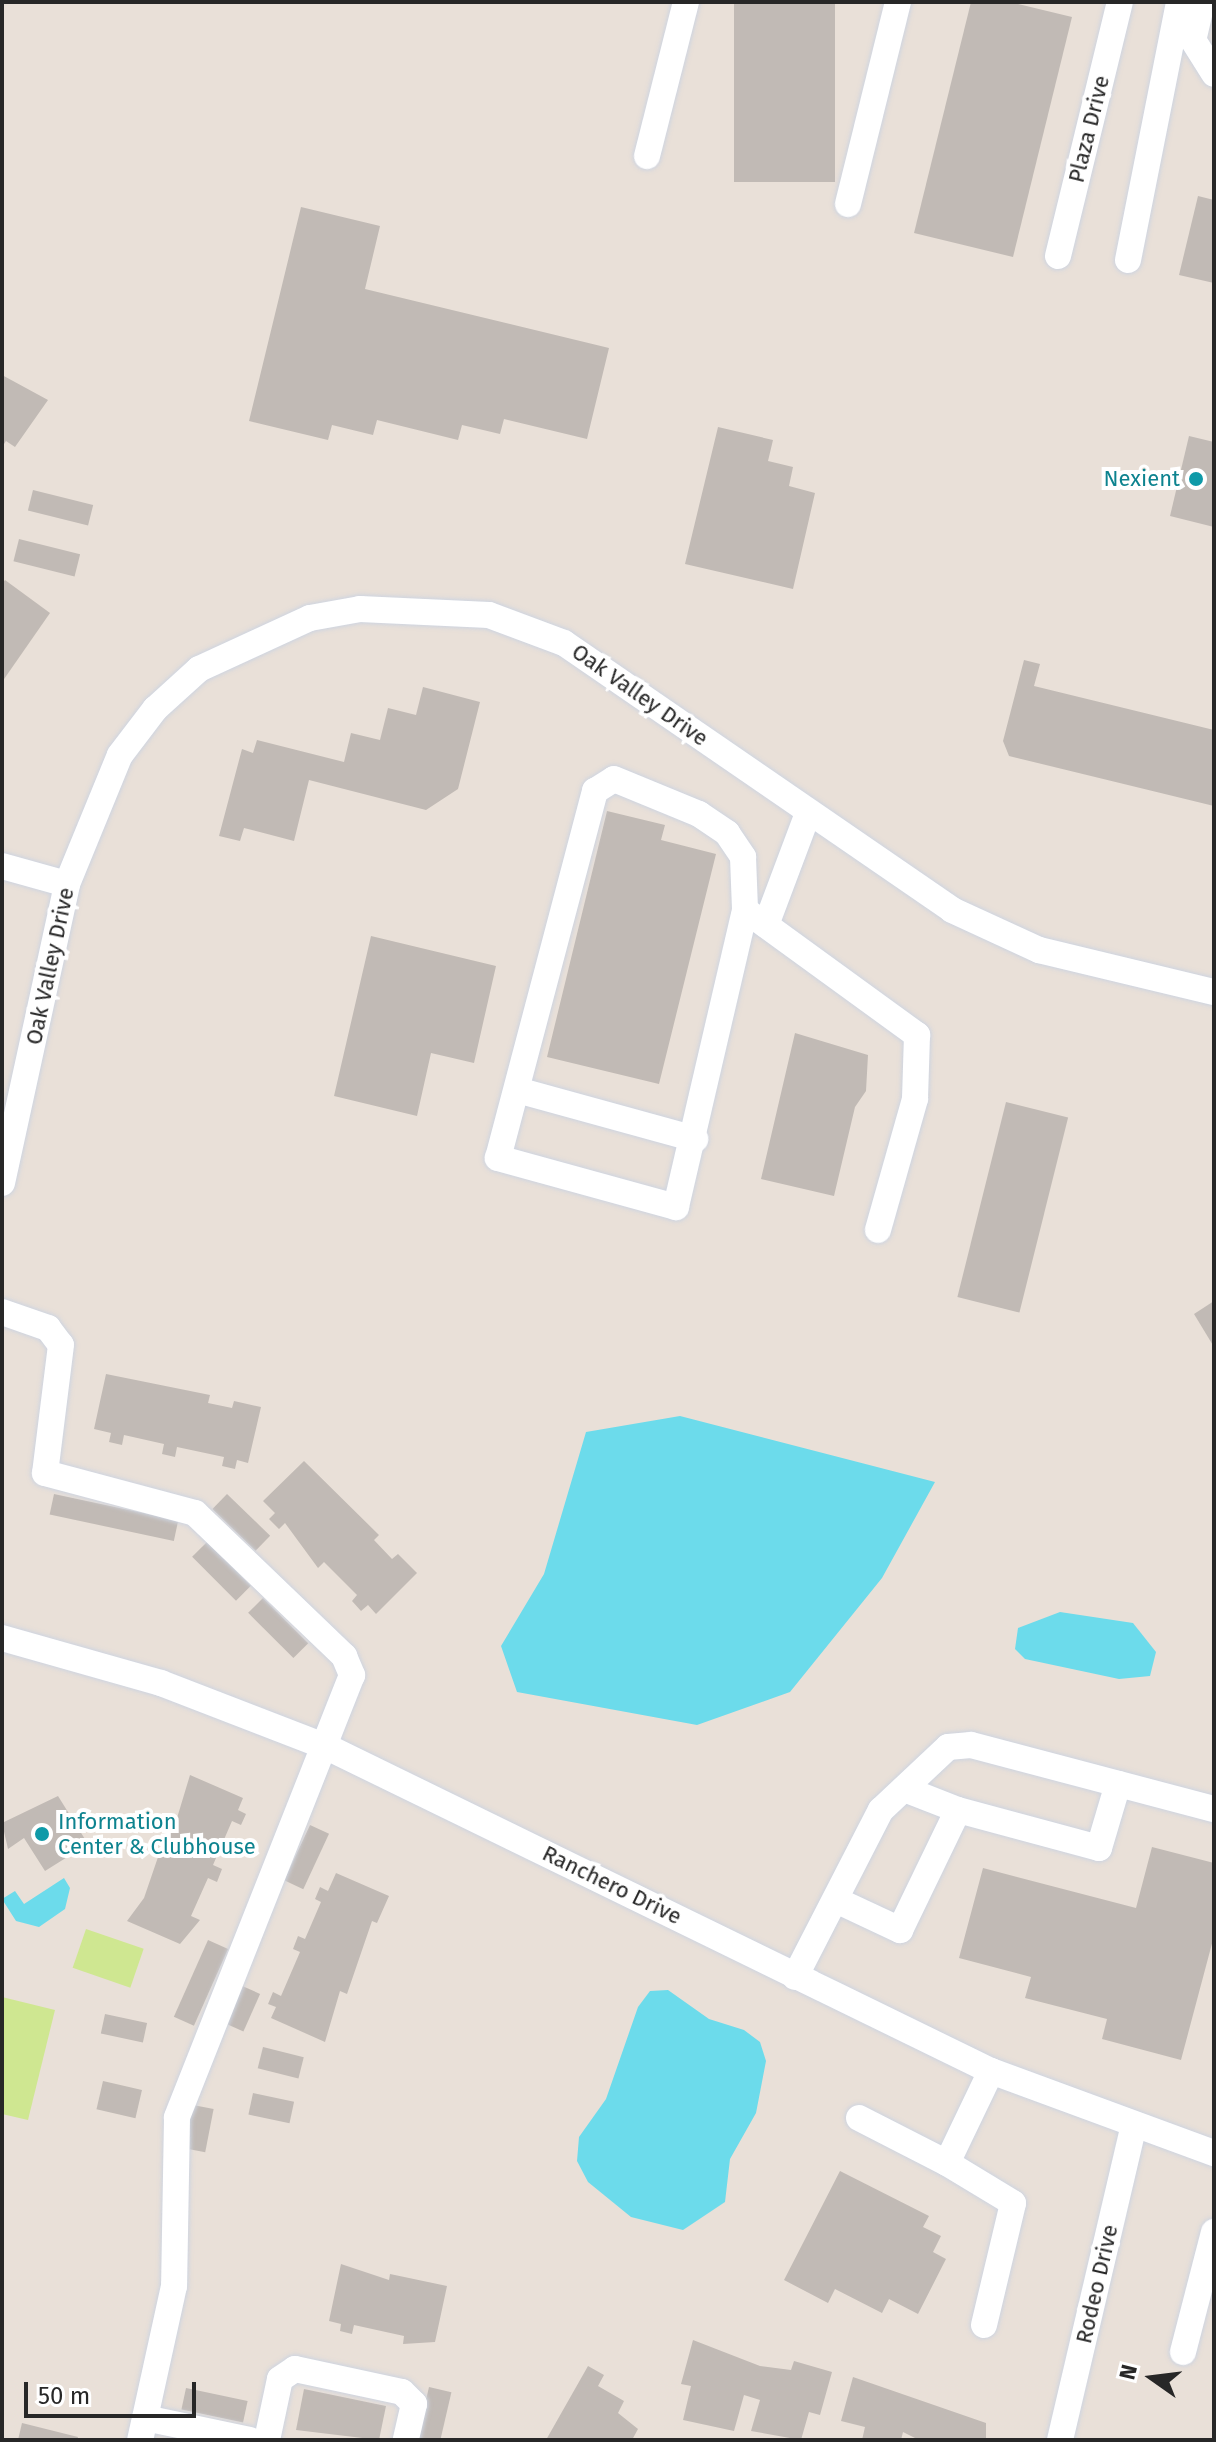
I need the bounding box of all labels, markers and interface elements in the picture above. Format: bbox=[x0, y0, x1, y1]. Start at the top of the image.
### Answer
street label: Plaza Drive bbox=[1063, 73, 1115, 185]
place label: Nexient bbox=[1103, 466, 1180, 492]
marker: Nexient bbox=[1187, 470, 1205, 488]
street label: Oak Valley Drive bbox=[567, 638, 713, 752]
street label: Oak Valley Drive bbox=[20, 885, 80, 1047]
place label: Information Center & Clubhouse bbox=[58, 1808, 256, 1860]
marker: Information Center & Clubhouse bbox=[33, 1825, 51, 1843]
street label: Ranchero Drive bbox=[538, 1840, 686, 1930]
street label: Rodeo Drive bbox=[1071, 2222, 1123, 2346]
north arrow bbox=[1112, 2338, 1192, 2418]
text: N bbox=[1113, 2362, 1143, 2382]
scale bar bbox=[28, 2366, 200, 2416]
text: 50 m bbox=[38, 2382, 90, 2410]

